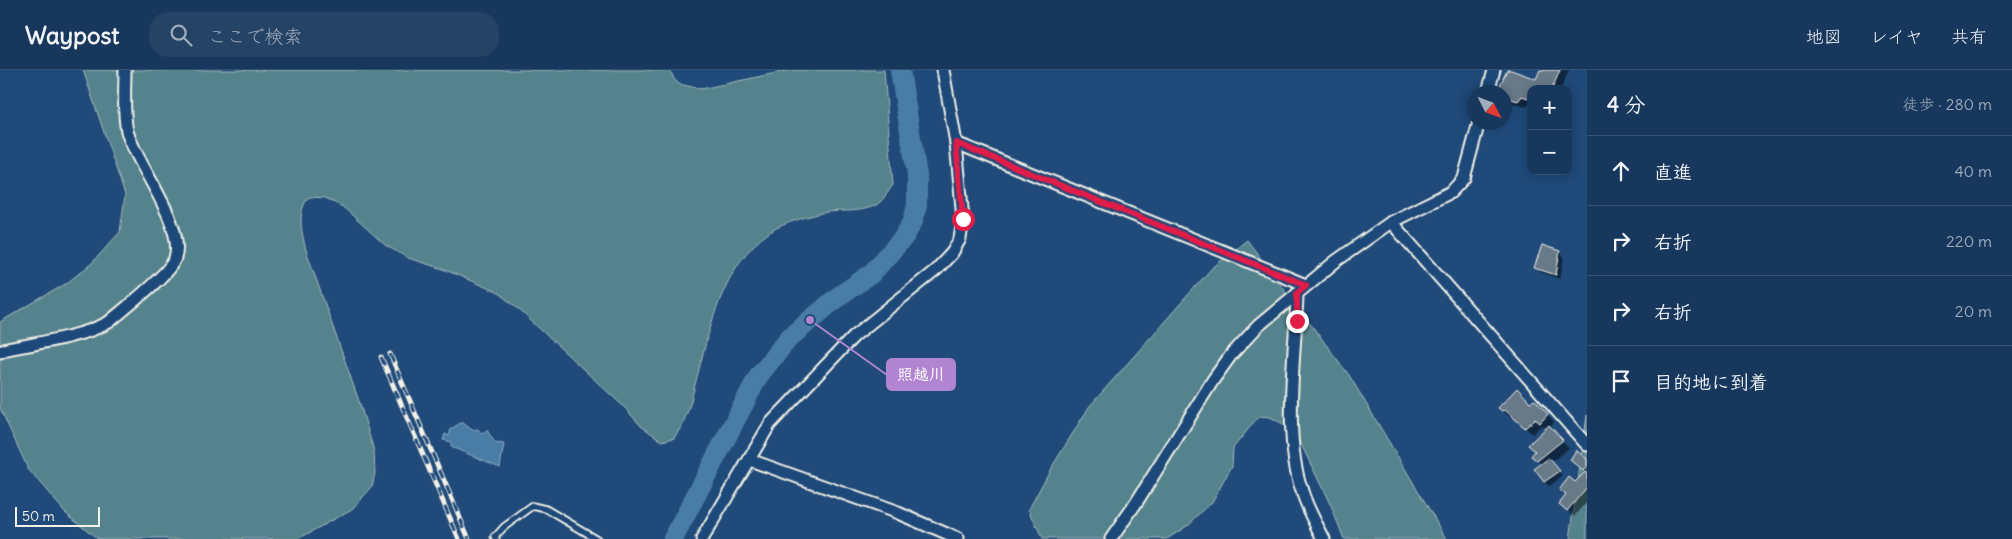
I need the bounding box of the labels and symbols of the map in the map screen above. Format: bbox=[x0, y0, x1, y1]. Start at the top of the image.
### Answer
north arrow bbox=[1467, 85, 1512, 130]
route start bbox=[952, 208, 975, 231]
route end bbox=[1286, 310, 1309, 333]
callout: 照越川 bbox=[887, 359, 955, 390]
text: 照越川 bbox=[897, 364, 945, 384]
scale bar bbox=[15, 504, 100, 527]

